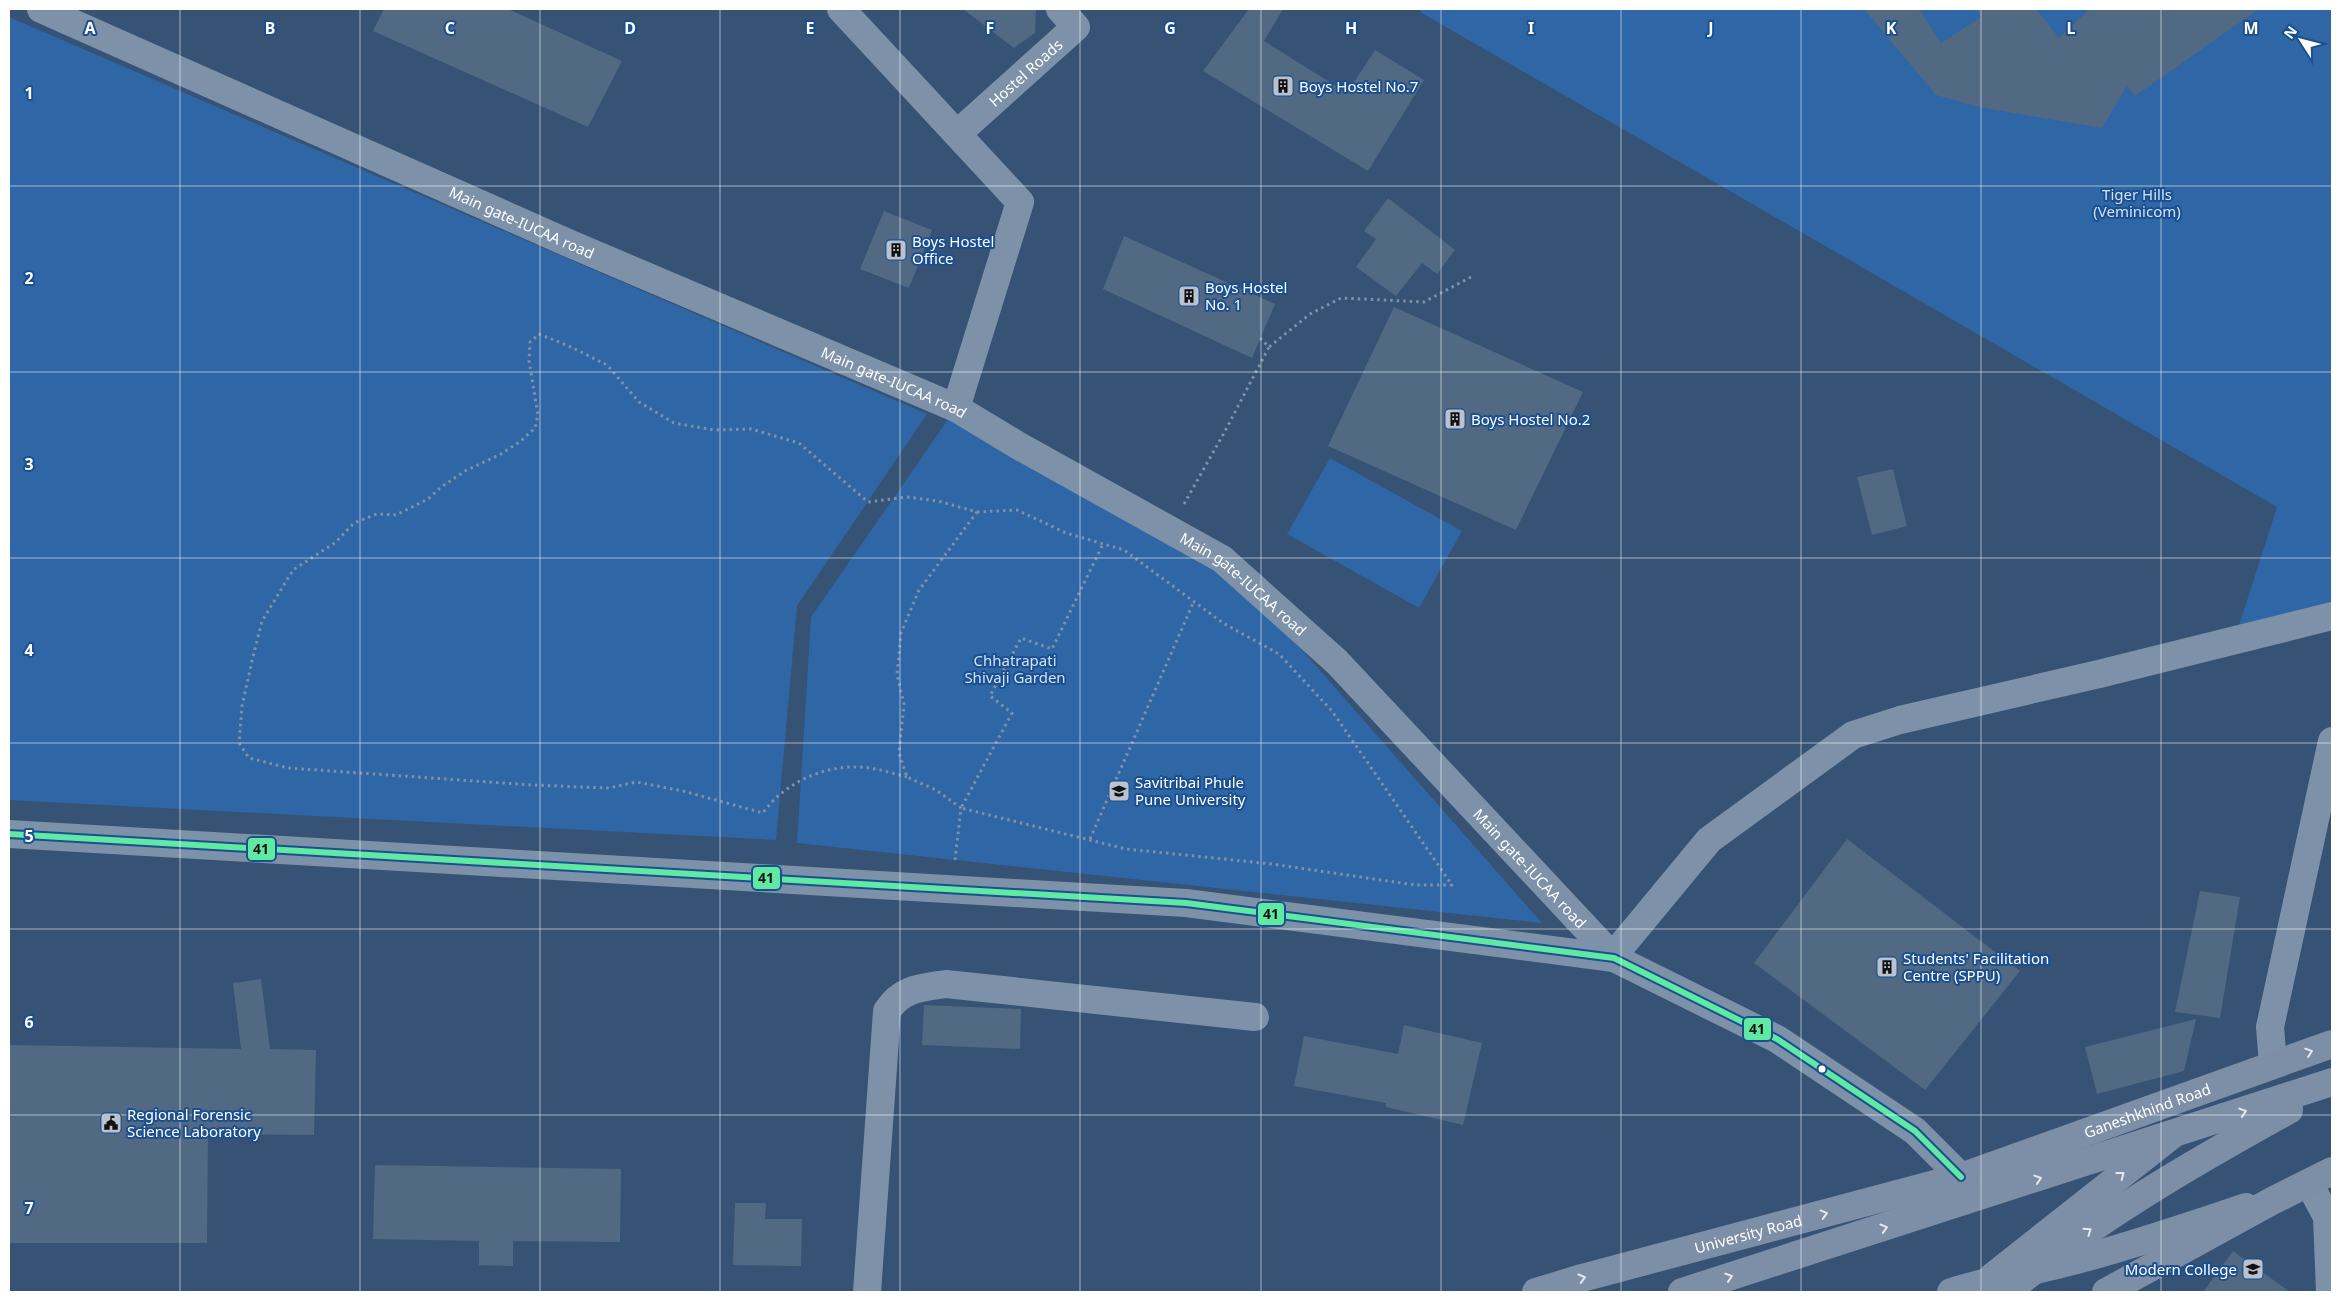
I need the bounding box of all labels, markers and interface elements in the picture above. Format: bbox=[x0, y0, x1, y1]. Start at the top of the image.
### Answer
north arrow bbox=[2276, 15, 2326, 65]
text: A bbox=[84, 17, 96, 39]
text: B bbox=[265, 17, 275, 39]
text: C bbox=[445, 17, 455, 39]
text: D bbox=[624, 17, 636, 39]
text: E bbox=[806, 17, 815, 39]
text: F bbox=[986, 17, 994, 39]
text: G bbox=[1164, 17, 1176, 39]
text: H bbox=[1345, 17, 1357, 39]
text: I bbox=[1528, 17, 1534, 39]
text: J bbox=[1706, 17, 1714, 39]
text: K bbox=[1886, 17, 1897, 39]
text: L bbox=[2067, 17, 2076, 39]
text: M bbox=[2243, 17, 2259, 39]
text: N bbox=[2279, 22, 2301, 42]
street label: Hostel Roads bbox=[984, 34, 1066, 111]
building icon: Boys Hostel No.7 bbox=[1271, 74, 1295, 98]
place label: Boys Hostel No.7 bbox=[1299, 76, 1418, 96]
text: 1 bbox=[24, 82, 34, 104]
street label: Main gate-IUCAA road bbox=[446, 181, 598, 263]
park label: Tiger Hills (Veminicom) bbox=[2093, 184, 2181, 221]
place label: Boys Hostel Office bbox=[912, 231, 994, 268]
building icon: Boys Hostel Office bbox=[884, 238, 908, 262]
text: 2 bbox=[24, 267, 34, 289]
place label: Boys Hostel No. 1 bbox=[1205, 277, 1287, 314]
building icon: Boys Hostel No. 1 bbox=[1177, 284, 1201, 308]
street label: Main gate-IUCAA road bbox=[818, 342, 971, 422]
building icon: Boys Hostel No.2 bbox=[1443, 407, 1467, 431]
place label: Boys Hostel No.2 bbox=[1471, 409, 1590, 429]
text: 3 bbox=[24, 453, 34, 475]
street label: Main gate-IUCAA road bbox=[1176, 528, 1311, 640]
text: 4 bbox=[24, 639, 34, 661]
park label: Chhatrapati Shivaji Garden bbox=[964, 650, 1066, 687]
place label: Savitribai Phule Pune University bbox=[1135, 772, 1246, 809]
school or university icon: Savitribai Phule Pune University bbox=[1107, 779, 1131, 803]
street label: Main gate-IUCAA road bbox=[1469, 804, 1591, 932]
text: 5 bbox=[24, 825, 34, 847]
line badge: 41 bbox=[247, 837, 276, 861]
text: 41 bbox=[253, 839, 269, 858]
line badge: 41 bbox=[752, 866, 781, 890]
text: 41 bbox=[758, 868, 774, 887]
line badge: 41 bbox=[1257, 902, 1285, 926]
text: 41 bbox=[1263, 904, 1279, 923]
place label: Students' Facilitation Centre (SPPU) bbox=[1903, 948, 2049, 985]
building icon: Students' Facilitation Centre (SPPU) bbox=[1875, 955, 1899, 979]
text: 6 bbox=[24, 1011, 34, 1033]
line badge: 41 bbox=[1743, 1017, 1772, 1041]
text: 41 bbox=[1749, 1019, 1765, 1038]
one-way arrow bbox=[2304, 1048, 2313, 1058]
unlabelled marker bbox=[1817, 1064, 1827, 1074]
street label: Ganeshkhind Road bbox=[2081, 1078, 2213, 1142]
place label: Regional Forensic Science Laboratory bbox=[127, 1104, 261, 1141]
one-way arrow bbox=[2238, 1108, 2246, 1118]
public building icon: Regional Forensic Science Laboratory bbox=[99, 1111, 123, 1135]
one-way arrow bbox=[2115, 1172, 2125, 1181]
one-way arrow bbox=[2034, 1174, 2042, 1184]
text: 7 bbox=[24, 1197, 34, 1219]
one-way arrow bbox=[1819, 1209, 1827, 1219]
street label: University Road bbox=[1692, 1210, 1804, 1258]
one-way arrow bbox=[1879, 1224, 1887, 1234]
one-way arrow bbox=[2082, 1228, 2092, 1237]
school or university icon: Modern College bbox=[2241, 1257, 2265, 1281]
place label: Modern College bbox=[2125, 1259, 2237, 1279]
one-way arrow bbox=[1578, 1273, 1587, 1284]
one-way arrow bbox=[1724, 1273, 1732, 1283]

